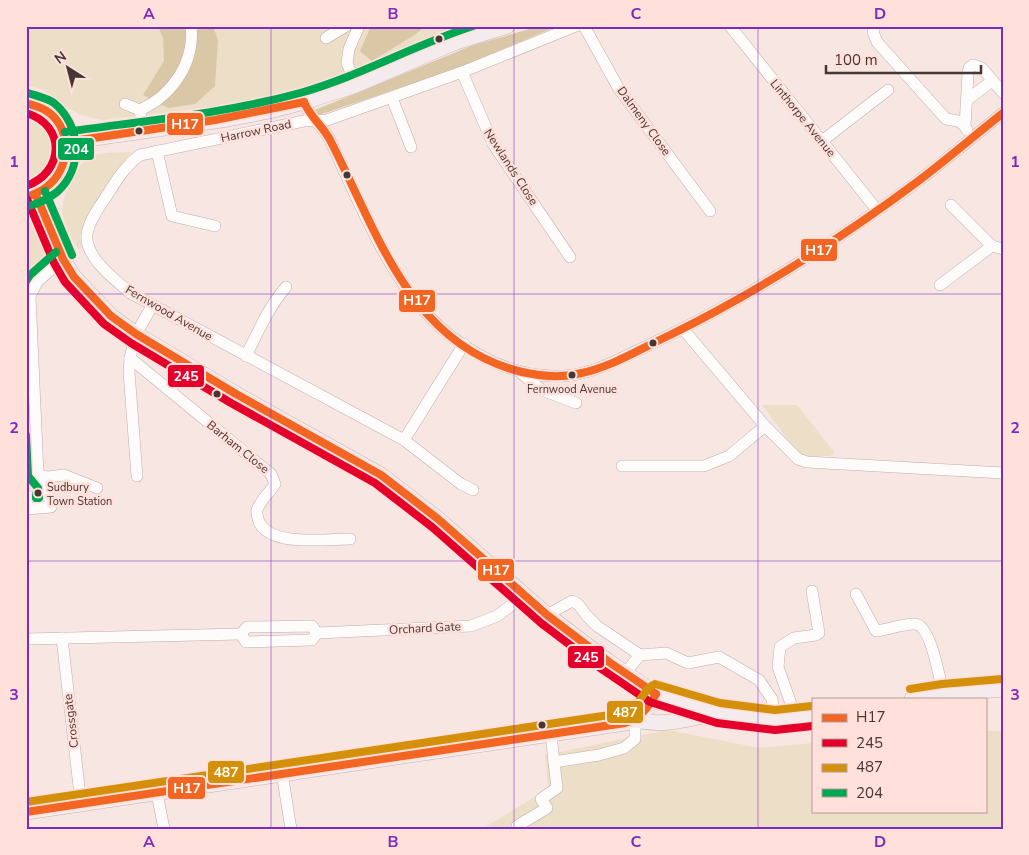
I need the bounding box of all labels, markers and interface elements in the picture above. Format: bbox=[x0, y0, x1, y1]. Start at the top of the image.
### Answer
text: A bbox=[143, 3, 155, 25]
text: B bbox=[387, 3, 399, 25]
text: C bbox=[631, 3, 642, 25]
text: D bbox=[874, 3, 886, 25]
unlabelled marker bbox=[434, 34, 444, 44]
north arrow bbox=[42, 42, 92, 92]
scale bar bbox=[826, 42, 982, 74]
text: N bbox=[51, 47, 70, 69]
text: 100 m bbox=[834, 50, 878, 70]
street label: Linthorpe Avenue bbox=[767, 76, 839, 160]
street label: Dalmeny Close bbox=[613, 83, 675, 159]
line badge: H17 bbox=[166, 112, 204, 136]
text: H17 bbox=[171, 115, 199, 134]
street label: Harrow Road bbox=[219, 116, 293, 146]
unlabelled marker bbox=[134, 126, 144, 136]
street label: Newlands Close bbox=[480, 126, 542, 208]
line badge: 204 bbox=[57, 137, 95, 161]
text: 204 bbox=[63, 140, 89, 159]
text: 1 bbox=[9, 151, 19, 173]
text: 1 bbox=[1010, 151, 1020, 173]
unlabelled marker bbox=[342, 170, 352, 180]
line badge: H17 bbox=[800, 238, 838, 262]
text: H17 bbox=[805, 241, 833, 260]
street label: Fernwood Avenue bbox=[123, 282, 215, 344]
line badge: H17 bbox=[398, 289, 436, 313]
text: H17 bbox=[403, 291, 431, 310]
unlabelled marker bbox=[648, 338, 658, 348]
line badge: 245 bbox=[167, 364, 205, 388]
text: 245 bbox=[173, 367, 199, 386]
marker: Fernwood Avenue bbox=[567, 370, 577, 380]
place label: Fernwood Avenue bbox=[527, 382, 617, 397]
unlabelled marker bbox=[212, 389, 222, 399]
text: 2 bbox=[9, 417, 19, 439]
street label: Barham Close bbox=[204, 417, 272, 477]
text: 2 bbox=[1010, 417, 1020, 439]
place label: Sudbury Town Station bbox=[47, 480, 112, 509]
marker: Sudbury Town Station bbox=[33, 488, 43, 498]
line badge: H17 bbox=[477, 558, 515, 582]
text: H17 bbox=[482, 561, 510, 580]
street label: Orchard Gate bbox=[389, 618, 461, 638]
line badge: 245 bbox=[567, 645, 605, 669]
text: 245 bbox=[573, 648, 599, 667]
text: 3 bbox=[9, 684, 19, 706]
text: 3 bbox=[1010, 684, 1020, 706]
street label: Crossgate bbox=[60, 693, 82, 749]
legend bbox=[812, 698, 986, 812]
line badge: 487 bbox=[606, 700, 644, 724]
text: 487 bbox=[612, 703, 638, 722]
text: H17 bbox=[856, 707, 885, 727]
unlabelled marker bbox=[537, 720, 547, 730]
text: 245 bbox=[856, 733, 883, 753]
text: 487 bbox=[856, 757, 883, 777]
line badge: 487 bbox=[207, 760, 245, 784]
text: 487 bbox=[213, 763, 239, 782]
line badge: H17 bbox=[167, 776, 206, 800]
text: H17 bbox=[173, 779, 201, 798]
text: 204 bbox=[856, 783, 883, 803]
text: A bbox=[143, 831, 155, 853]
text: B bbox=[387, 831, 399, 853]
text: C bbox=[631, 831, 642, 853]
text: D bbox=[874, 831, 886, 853]

